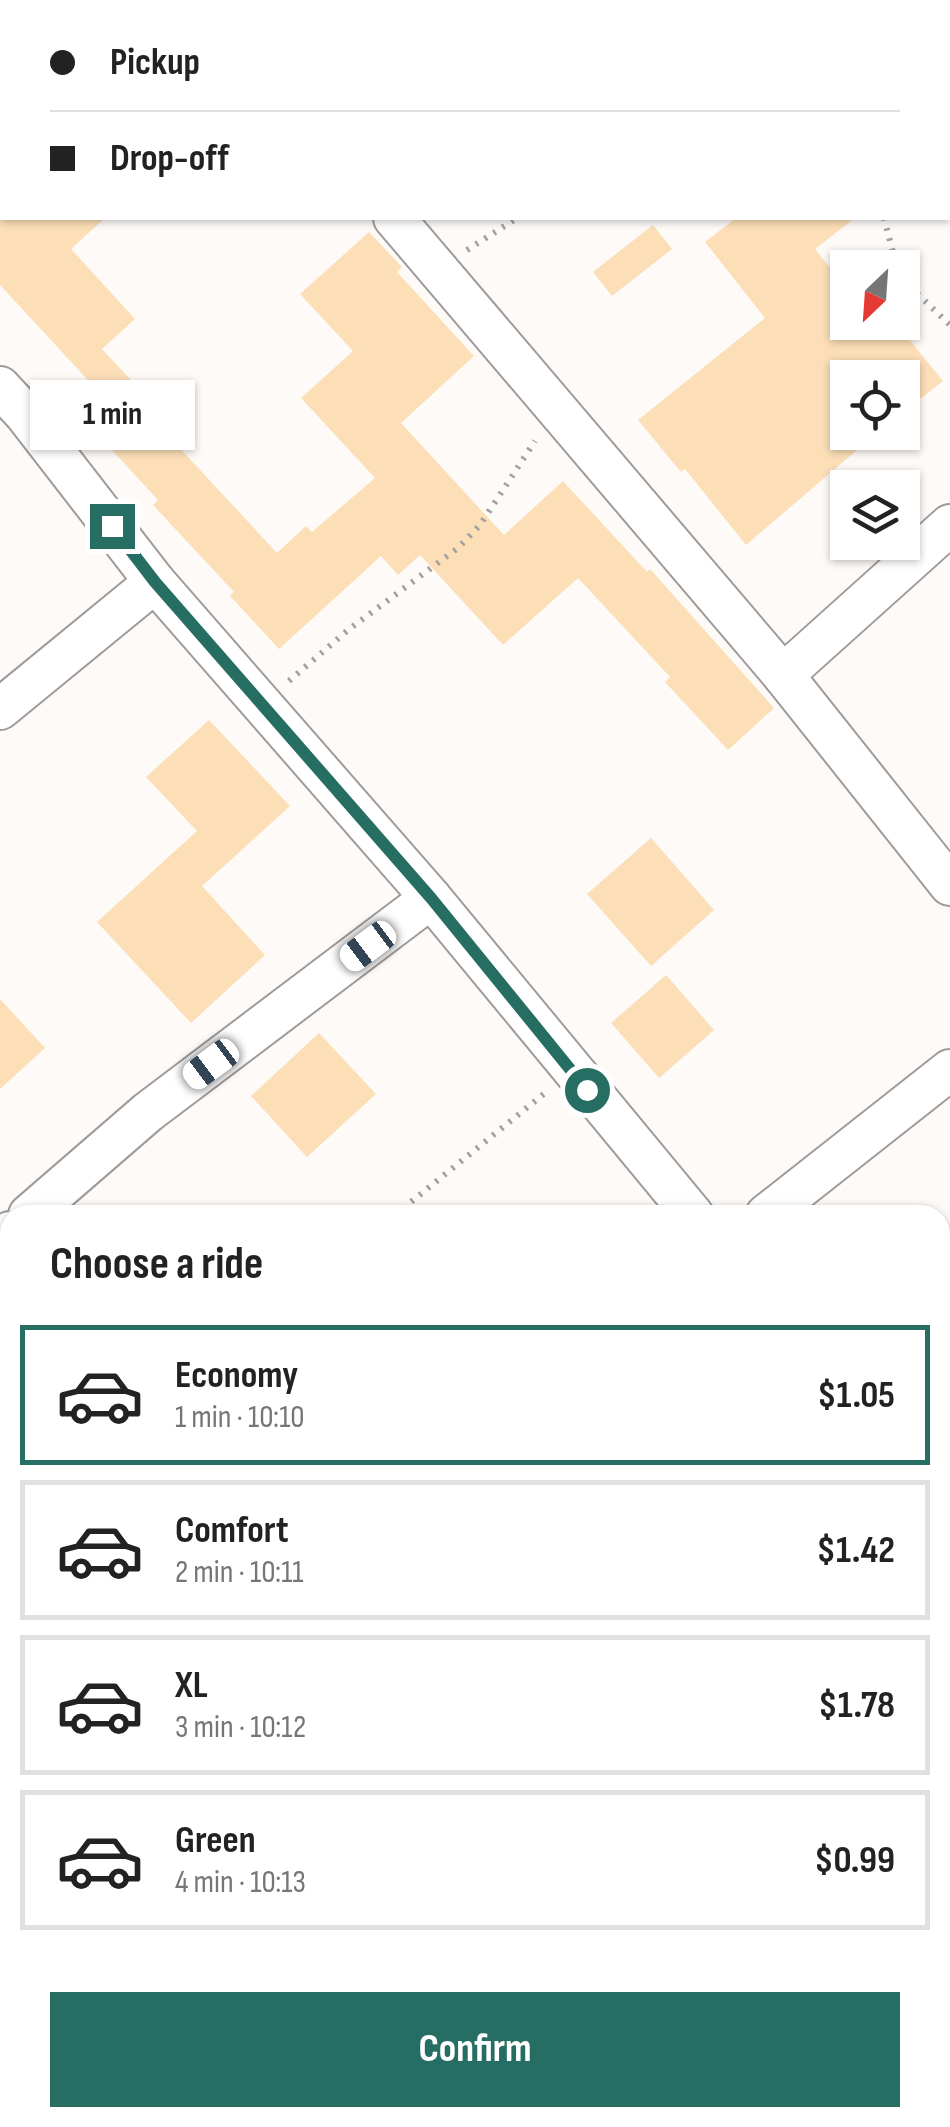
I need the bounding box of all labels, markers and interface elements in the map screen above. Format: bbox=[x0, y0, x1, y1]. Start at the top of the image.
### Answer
text: Pickup bbox=[110, 40, 200, 85]
text: Drop-off bbox=[110, 136, 229, 181]
north arrow bbox=[830, 250, 920, 340]
map controls bbox=[830, 250, 920, 560]
button: locate bbox=[830, 360, 920, 450]
callout: 1 min bbox=[29, 381, 194, 451]
text: 1 min bbox=[83, 395, 142, 434]
button: layers bbox=[830, 470, 920, 560]
route end bbox=[90, 504, 135, 549]
car bbox=[335, 916, 401, 976]
car bbox=[178, 1034, 244, 1094]
route start bbox=[565, 1068, 610, 1113]
text: Choose a ride bbox=[50, 1237, 263, 1292]
icon: car bbox=[55, 1350, 145, 1440]
text: Economy bbox=[175, 1353, 298, 1398]
text: $1.05 bbox=[817, 1373, 895, 1418]
text: 1 min · 10:10 bbox=[175, 1398, 305, 1437]
icon: car bbox=[55, 1505, 145, 1595]
text: Comfort bbox=[175, 1508, 289, 1553]
text: $1.42 bbox=[816, 1528, 895, 1573]
text: 2 min · 10:11 bbox=[175, 1553, 304, 1592]
icon: car bbox=[55, 1660, 145, 1750]
text: XL bbox=[175, 1663, 208, 1708]
text: $1.78 bbox=[818, 1683, 895, 1728]
text: 3 min · 10:12 bbox=[175, 1708, 306, 1747]
icon: car bbox=[55, 1815, 145, 1905]
text: Green bbox=[175, 1818, 256, 1863]
text: $0.99 bbox=[814, 1838, 895, 1883]
text: 4 min · 10:13 bbox=[175, 1863, 306, 1902]
button: Confirm bbox=[50, 1992, 900, 2107]

